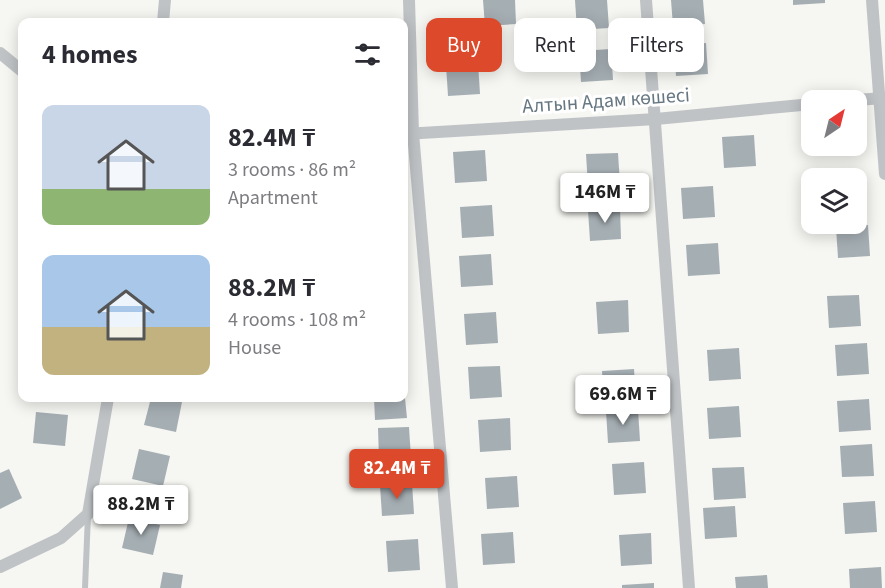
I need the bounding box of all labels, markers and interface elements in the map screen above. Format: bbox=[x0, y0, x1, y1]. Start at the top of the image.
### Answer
chip: Buy bbox=[426, 18, 502, 72]
chip: Rent bbox=[514, 18, 596, 72]
chip: Filters bbox=[608, 18, 704, 72]
text: 4 homes bbox=[42, 36, 137, 73]
icon: filters bbox=[351, 38, 384, 71]
street label: Алтын Адам көшесі bbox=[521, 81, 691, 121]
north arrow bbox=[801, 90, 867, 156]
map controls bbox=[801, 90, 867, 234]
text: 82.4M ₸ bbox=[228, 119, 316, 156]
icon: home bbox=[90, 129, 162, 201]
text: 3 rooms · 86 m² bbox=[228, 156, 356, 184]
button: layers bbox=[801, 168, 867, 234]
pin: 146M ₸ bbox=[556, 173, 654, 224]
text: 146M ₸ bbox=[574, 178, 636, 206]
text: Apartment bbox=[228, 184, 318, 212]
text: 88.2M ₸ bbox=[228, 269, 316, 306]
icon: home bbox=[90, 279, 162, 351]
text: 4 rooms · 108 m² bbox=[228, 306, 366, 334]
text: House bbox=[228, 334, 281, 362]
pin: 69.6M ₸ bbox=[568, 375, 678, 426]
text: 69.6M ₸ bbox=[589, 380, 657, 408]
pin: 82.4M ₸ bbox=[342, 449, 452, 500]
text: 82.4M ₸ bbox=[363, 454, 431, 482]
pin: 88.2M ₸ bbox=[86, 485, 196, 536]
text: 88.2M ₸ bbox=[107, 490, 175, 518]

